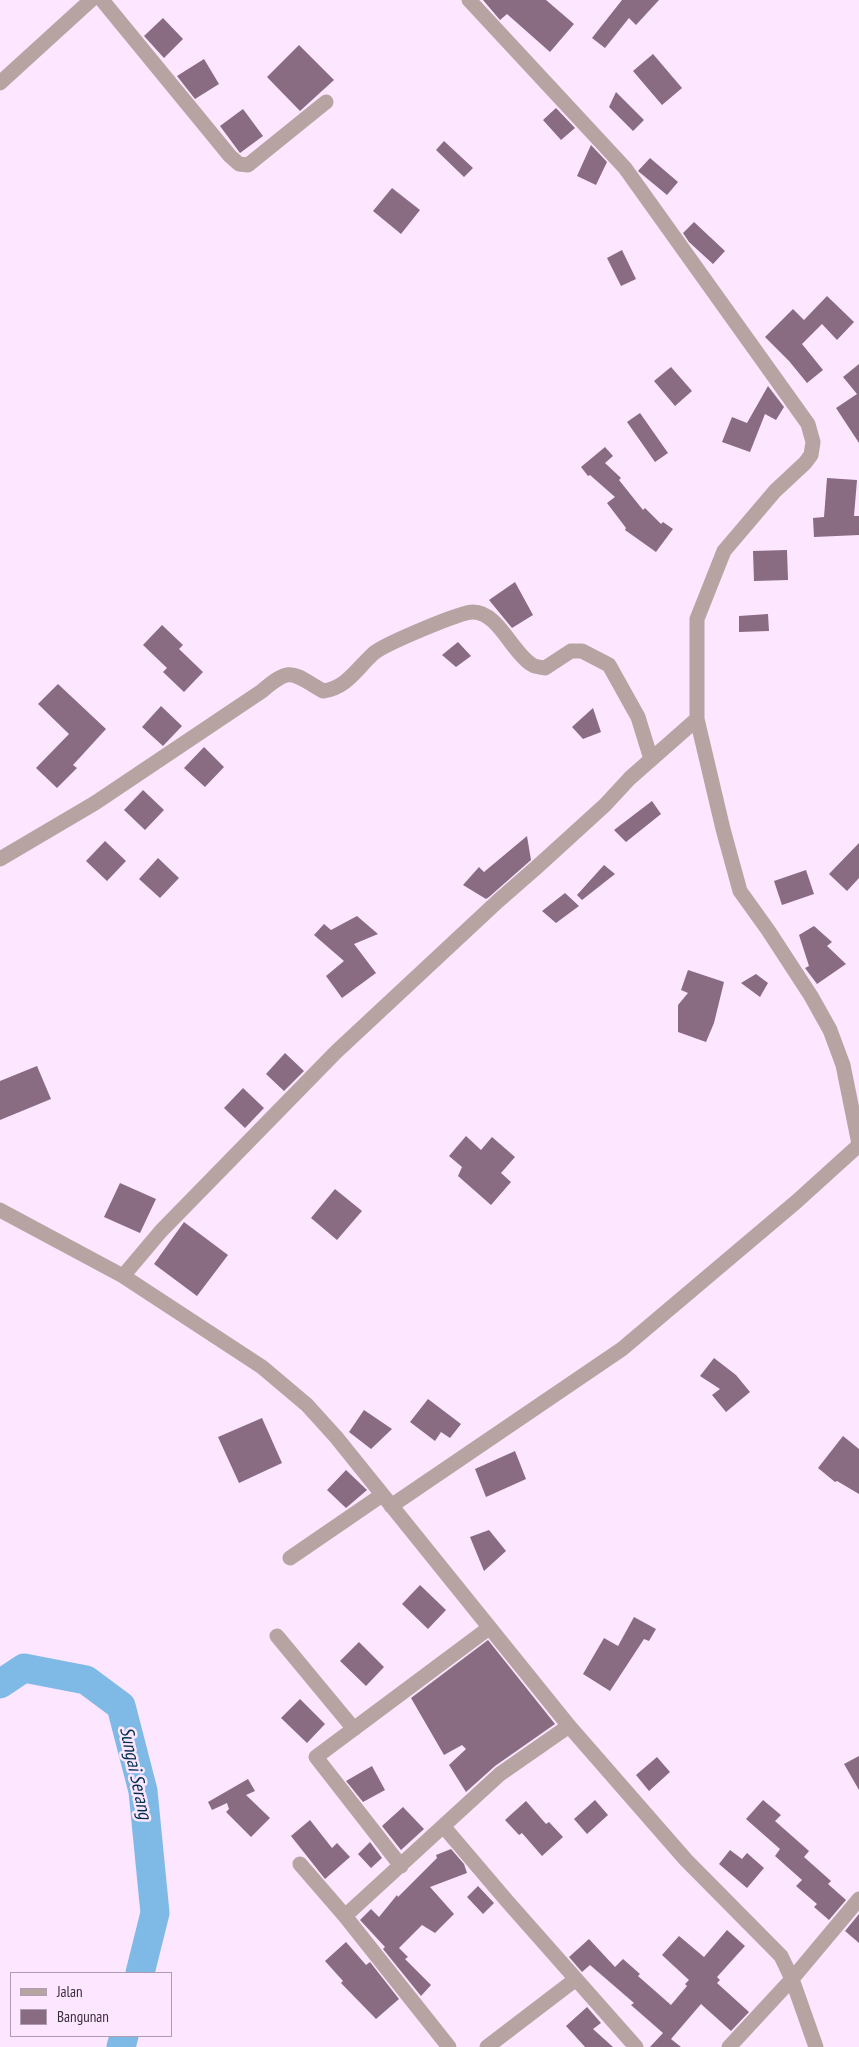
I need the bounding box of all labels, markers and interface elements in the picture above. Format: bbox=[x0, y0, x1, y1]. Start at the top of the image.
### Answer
water label: Sungai Serang bbox=[114, 1725, 156, 1821]
legend bbox=[10, 1972, 172, 2037]
text: Jalan bbox=[57, 1982, 83, 2001]
text: Bangunan bbox=[57, 2007, 109, 2026]

